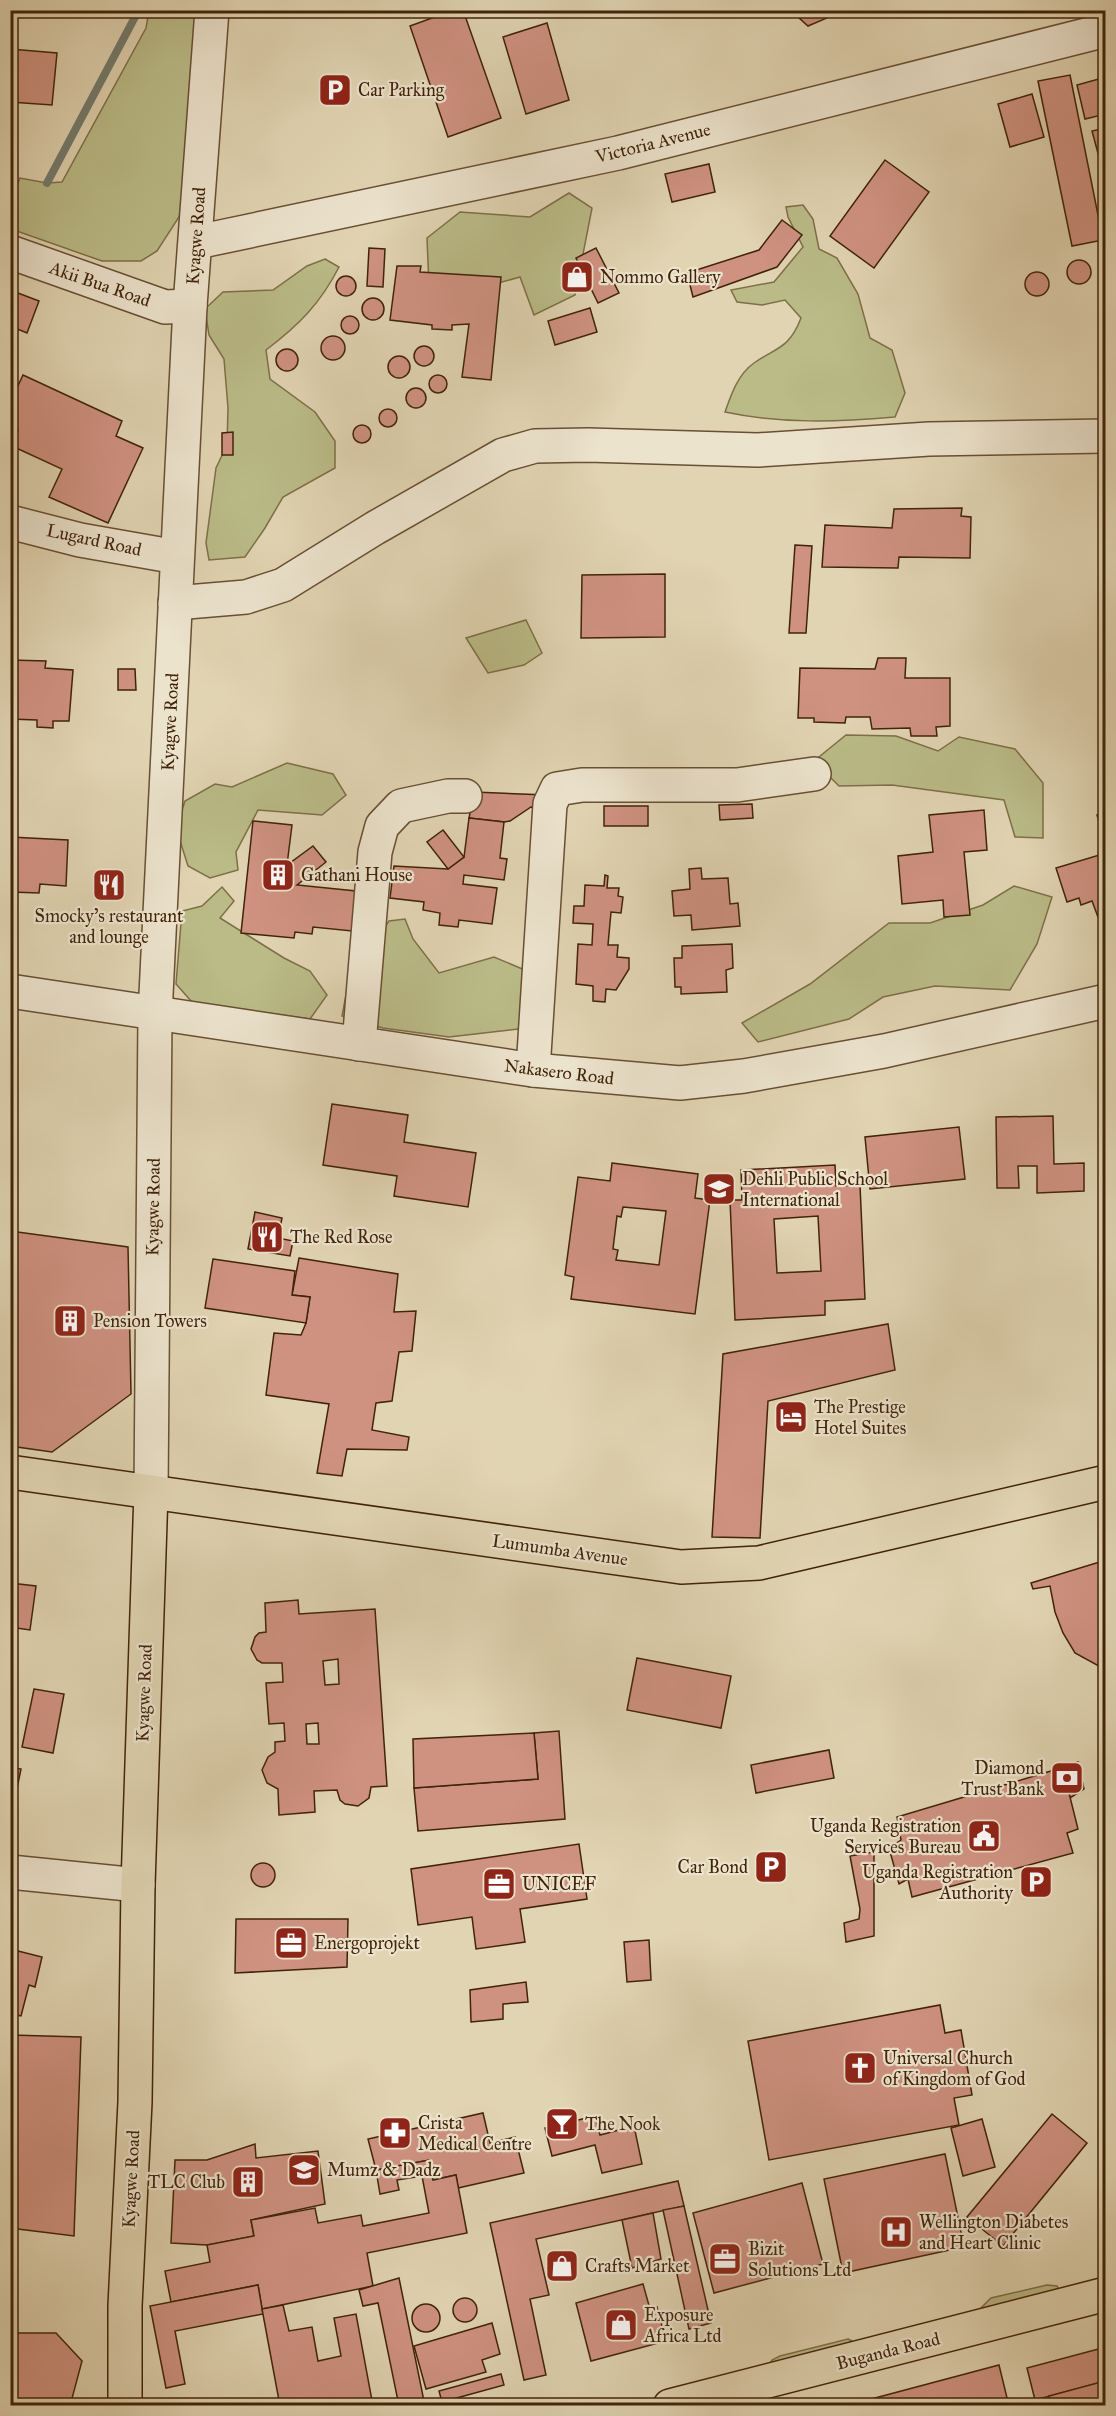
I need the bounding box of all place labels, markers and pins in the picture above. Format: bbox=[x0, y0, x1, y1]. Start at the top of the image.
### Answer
parking icon: Car Parking bbox=[317, 72, 353, 108]
place label: Car Parking bbox=[358, 79, 445, 102]
shop icon: Nommo Gallery bbox=[559, 259, 595, 295]
place label: Nommo Gallery bbox=[600, 266, 721, 288]
building icon: Gathani House bbox=[260, 857, 296, 893]
place label: Gathani House bbox=[301, 864, 413, 886]
restaurant icon: Smocky’s restaurant and lounge bbox=[91, 867, 127, 903]
place label: Smocky’s restaurant and lounge bbox=[35, 905, 184, 949]
place label: Dehli Public School International bbox=[742, 1168, 888, 1211]
school or university icon: Dehli Public School International bbox=[701, 1171, 737, 1207]
restaurant icon: The Red Rose bbox=[249, 1219, 285, 1255]
place label: The Red Rose bbox=[290, 1226, 392, 1248]
building icon: Pension Towers bbox=[52, 1303, 88, 1339]
place label: Pension Towers bbox=[93, 1310, 207, 1332]
place label: The Prestige Hotel Suites bbox=[814, 1396, 906, 1439]
hotel icon: The Prestige Hotel Suites bbox=[773, 1399, 809, 1435]
place label: Diamond Trust Bank bbox=[961, 1757, 1045, 1800]
bank icon: Diamond Trust Bank bbox=[1049, 1760, 1085, 1796]
place label: Uganda Registration Services Bureau bbox=[810, 1815, 961, 1858]
public building icon: Uganda Registration Services Bureau bbox=[966, 1818, 1002, 1854]
parking icon: Car Bond bbox=[753, 1849, 789, 1885]
place label: Car Bond bbox=[678, 1856, 748, 1878]
place label: Uganda Registration Authority bbox=[862, 1861, 1014, 1904]
parking icon: Uganda Registration Authority bbox=[1018, 1864, 1054, 1900]
office icon: UNICEF bbox=[481, 1866, 517, 1902]
place label: UNICEF bbox=[522, 1873, 596, 1895]
office icon: Energoprojekt bbox=[273, 1925, 309, 1961]
place label: Energoprojekt bbox=[314, 1932, 420, 1955]
place label: Universal Church of Kingdom of God bbox=[883, 2047, 1026, 2091]
church icon: Universal Church of Kingdom of God bbox=[842, 2050, 878, 2086]
bar icon: The Nook bbox=[544, 2106, 580, 2142]
place label: Crista Medical Centre bbox=[418, 2112, 532, 2155]
place label: The Nook bbox=[585, 2113, 661, 2135]
pharmacy icon: Crista Medical Centre bbox=[377, 2115, 413, 2151]
school or university icon: Mumz & Dadz bbox=[286, 2152, 322, 2188]
place label: Mumz & Dadz bbox=[327, 2159, 441, 2181]
building icon: TLC Club bbox=[230, 2164, 266, 2200]
place label: TLC Club bbox=[148, 2171, 225, 2193]
place label: Wellington Diabetes and Heart Clinic bbox=[919, 2211, 1068, 2254]
hospital icon: Wellington Diabetes and Heart Clinic bbox=[878, 2214, 914, 2250]
place label: Bizit Solutions Ltd bbox=[748, 2238, 851, 2281]
office icon: Bizit Solutions Ltd bbox=[707, 2241, 743, 2277]
shop icon: Crafts Market bbox=[544, 2248, 580, 2284]
place label: Crafts Market bbox=[585, 2255, 690, 2277]
place label: Exposure Africa Ltd bbox=[643, 2304, 722, 2347]
shop icon: Exposure Africa Ltd bbox=[603, 2307, 639, 2343]

